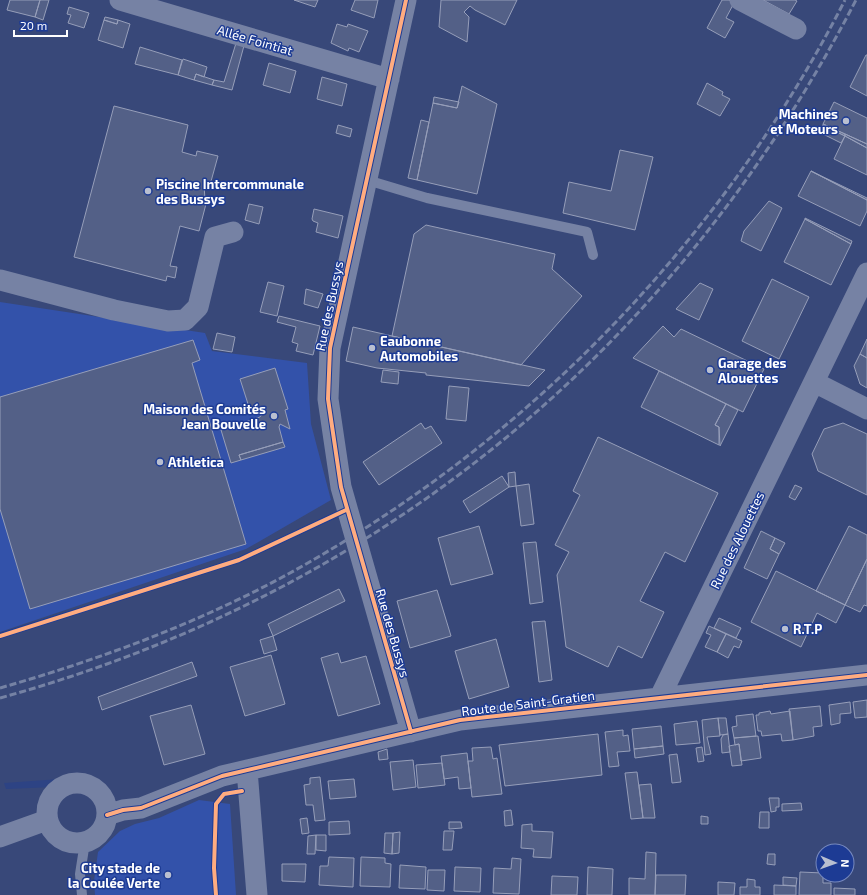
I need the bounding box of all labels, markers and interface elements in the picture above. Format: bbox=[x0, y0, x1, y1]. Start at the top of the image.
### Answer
scale bar bbox=[14, 12, 67, 38]
text: 20 m bbox=[20, 18, 47, 32]
street label: Allée Fointiat bbox=[215, 22, 295, 58]
place label: Machines et Moteurs bbox=[770, 106, 838, 137]
marker: Machines et Moteurs bbox=[841, 116, 851, 126]
place label: Piscine Intercommunale des Bussys bbox=[156, 176, 304, 207]
marker: Piscine Intercommunale des Bussys bbox=[143, 186, 153, 196]
street label: Rue des Bussys bbox=[312, 260, 346, 352]
place label: Eaubonne Automobiles bbox=[380, 333, 458, 364]
marker: Eaubonne Automobiles bbox=[367, 343, 377, 353]
place label: Garage des Alouettes bbox=[718, 355, 786, 386]
marker: Garage des Alouettes bbox=[705, 365, 715, 375]
place label: Maison des Comités Jean Bouvelle bbox=[143, 401, 266, 432]
marker: Maison des Comités Jean Bouvelle bbox=[269, 411, 279, 421]
place label: Athletica bbox=[168, 454, 224, 470]
marker: Athletica bbox=[155, 457, 165, 467]
street label: Rue des Alouettes bbox=[707, 489, 767, 591]
street label: Rue des Bussys bbox=[373, 587, 413, 679]
place label: R.T.P bbox=[793, 621, 822, 637]
marker: R.T.P bbox=[780, 624, 790, 634]
street label: Route de Saint-Gratien bbox=[460, 687, 596, 719]
north arrow bbox=[815, 843, 855, 883]
text: N bbox=[839, 859, 852, 868]
place label: City stade de la Coulée Verte bbox=[68, 860, 160, 891]
marker: City stade de la Coulée Verte bbox=[163, 870, 173, 880]

